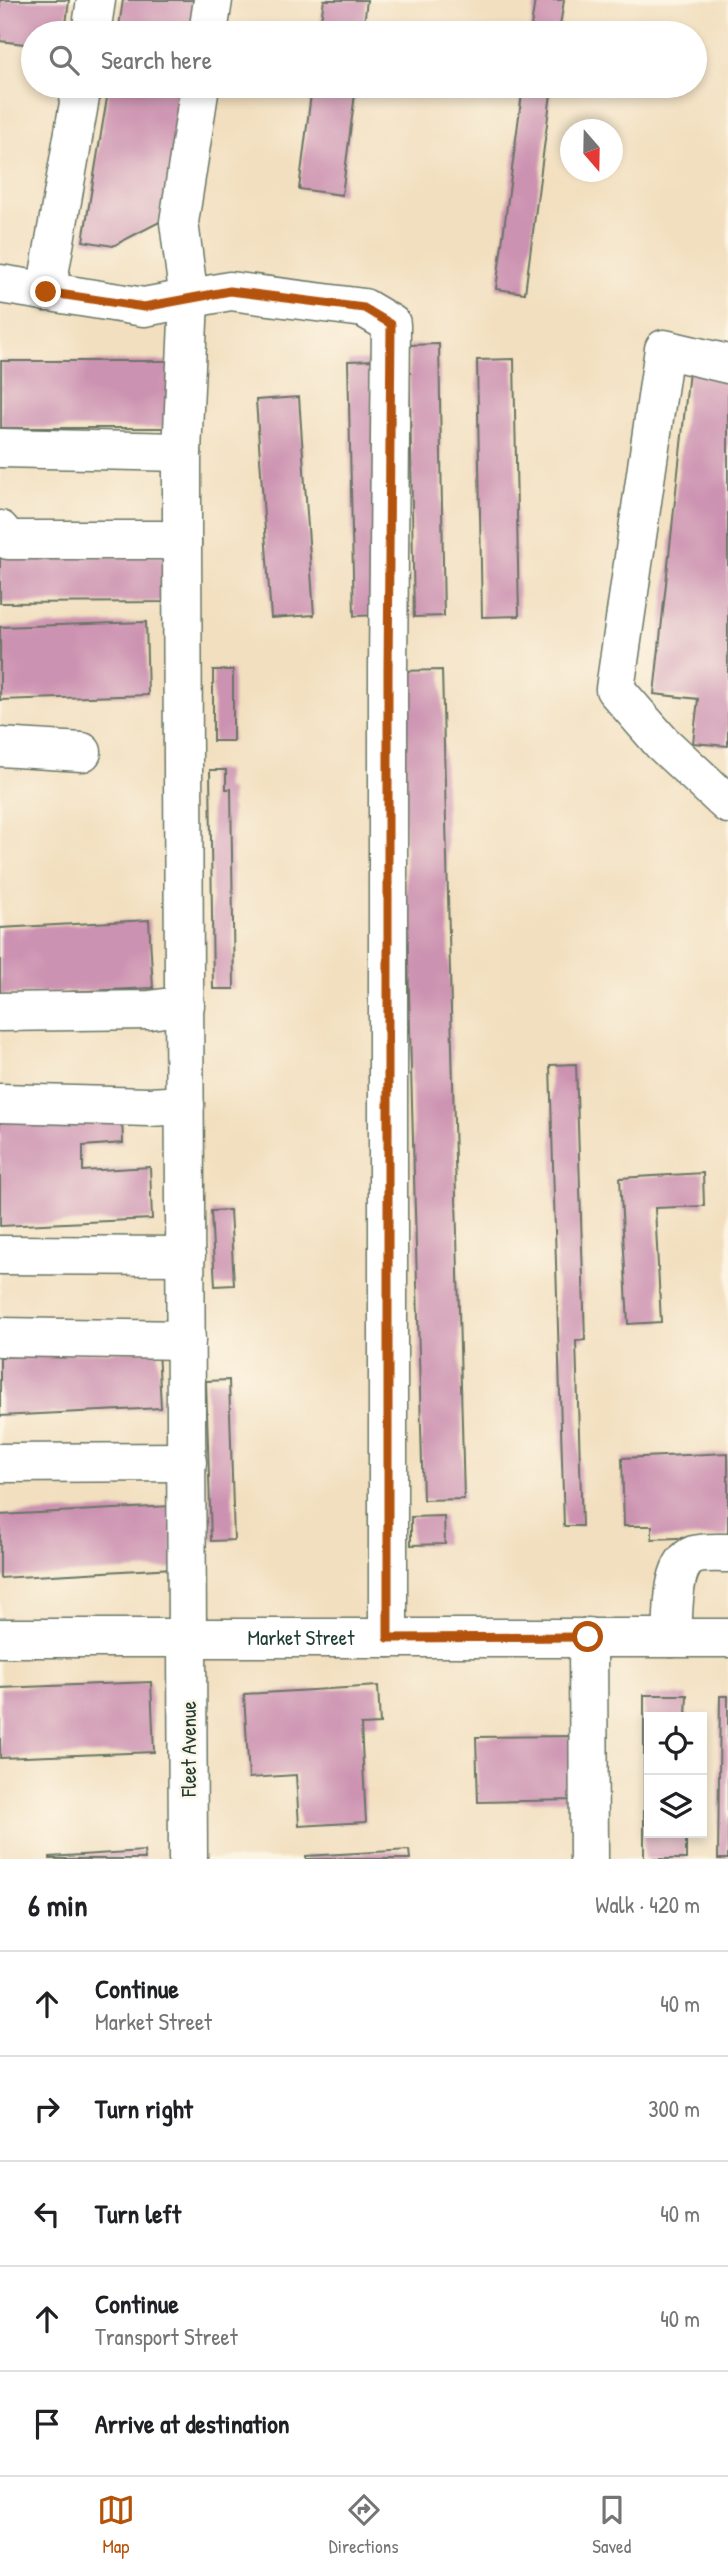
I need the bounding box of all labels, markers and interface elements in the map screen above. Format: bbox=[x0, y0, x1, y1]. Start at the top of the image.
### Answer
search box bbox=[21, 21, 707, 98]
icon: search bbox=[45, 41, 83, 79]
text: Search here bbox=[101, 42, 212, 77]
north arrow bbox=[560, 119, 623, 182]
route end bbox=[30, 276, 61, 307]
route start bbox=[572, 1621, 603, 1652]
street label: Market Street bbox=[248, 1623, 355, 1652]
street label: Fleet Avenue bbox=[174, 1701, 203, 1798]
map controls bbox=[644, 1712, 707, 1838]
button: locate bbox=[644, 1712, 707, 1775]
button: layers bbox=[644, 1775, 707, 1838]
text: 6 min bbox=[28, 1885, 88, 1925]
text: Walk · 420 m bbox=[595, 1889, 700, 1920]
text: Continue bbox=[95, 1971, 179, 2006]
icon: ahead bbox=[28, 1985, 66, 2023]
text: 40 m bbox=[660, 1988, 700, 2019]
text: Market Street bbox=[95, 2006, 212, 2037]
icon: right bbox=[28, 2090, 66, 2128]
text: Turn right bbox=[95, 2091, 193, 2126]
text: 300 m bbox=[648, 2093, 700, 2124]
icon: left bbox=[28, 2195, 66, 2233]
text: Turn left bbox=[95, 2196, 181, 2231]
text: 40 m bbox=[660, 2198, 700, 2229]
text: Continue bbox=[95, 2286, 179, 2321]
icon: ahead bbox=[28, 2300, 66, 2338]
text: 40 m bbox=[660, 2303, 700, 2334]
text: Transport Street bbox=[95, 2321, 238, 2352]
icon: arrive bbox=[28, 2405, 66, 2443]
text: Arrive at destination bbox=[95, 2406, 290, 2441]
tab: Map bbox=[97, 2491, 135, 2559]
tab: Directions bbox=[329, 2491, 399, 2559]
tab: Saved bbox=[592, 2491, 631, 2559]

